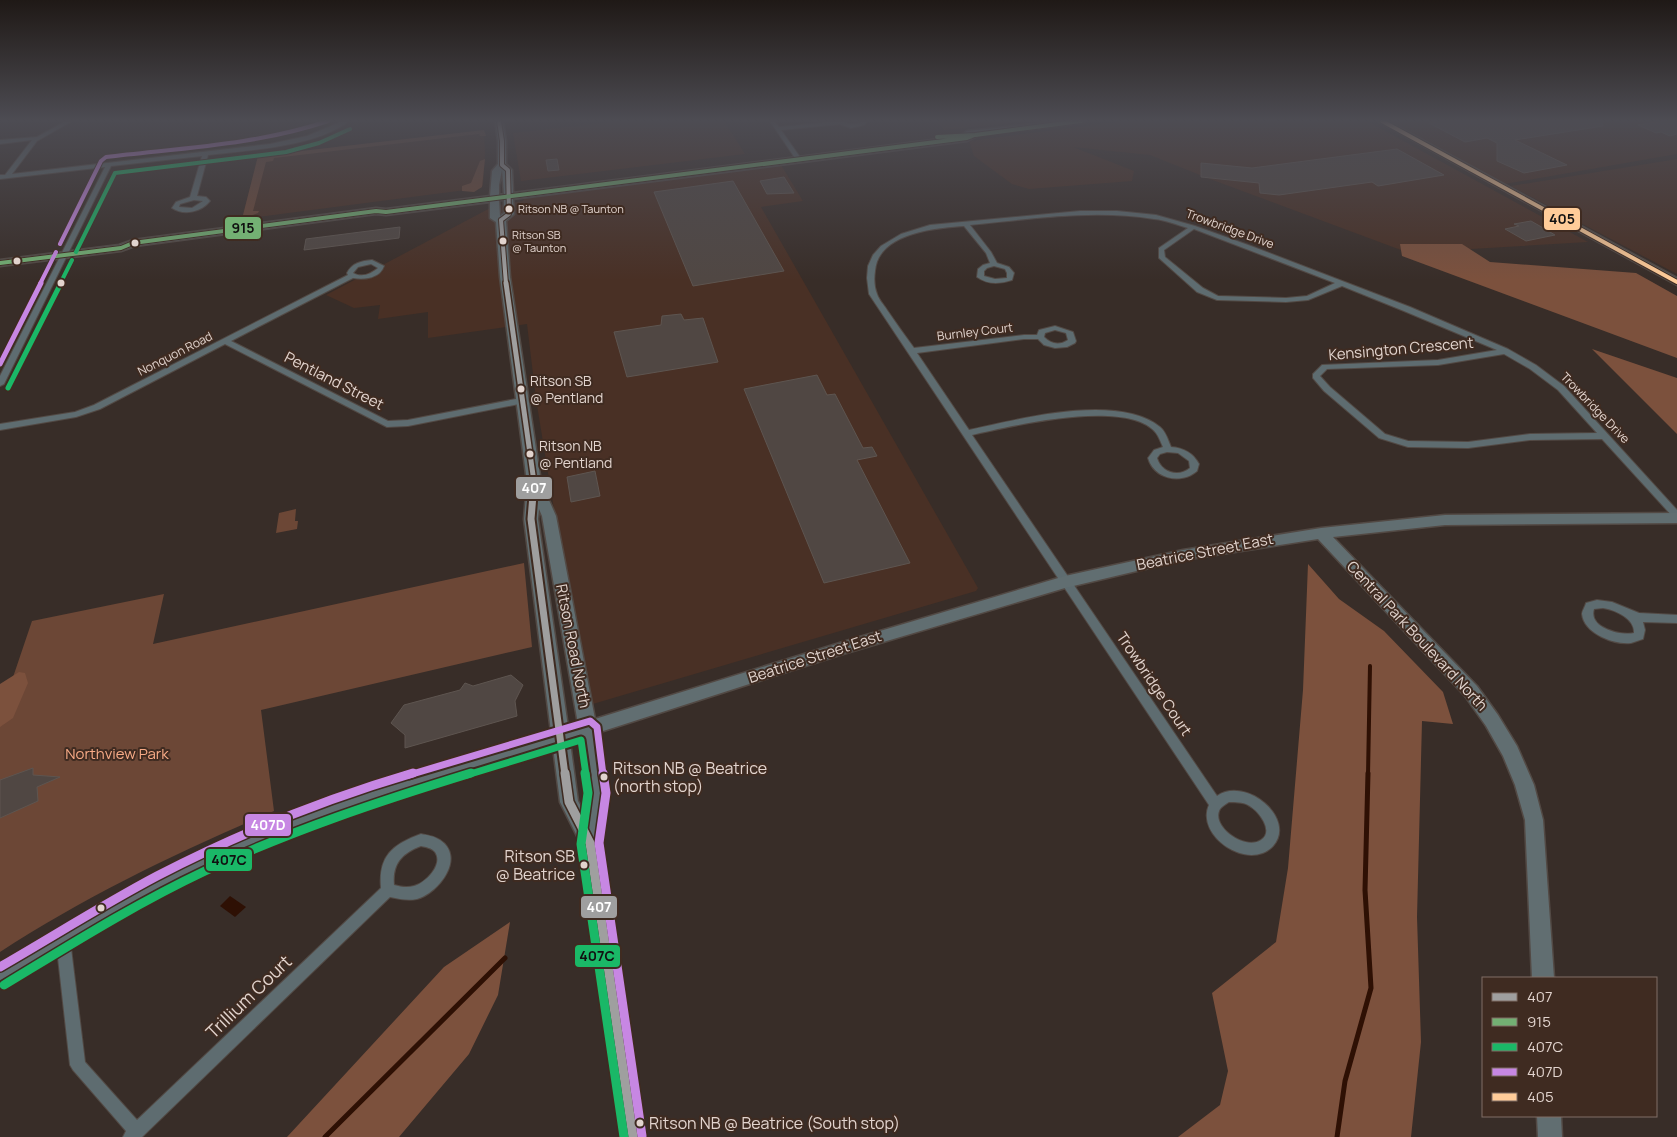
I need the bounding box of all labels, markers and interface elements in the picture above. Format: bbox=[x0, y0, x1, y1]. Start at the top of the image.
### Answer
place label: Ritson NB @ Taunton bbox=[518, 201, 624, 216]
marker: Ritson NB @ Taunton bbox=[504, 204, 514, 214]
street label: Trowbridge Drive bbox=[1184, 205, 1277, 252]
line badge: 405 bbox=[1543, 207, 1581, 231]
text: 405 bbox=[1549, 209, 1575, 228]
line badge: 915 bbox=[224, 216, 262, 240]
text: 915 bbox=[231, 218, 255, 237]
place label: Ritson SB @ Taunton bbox=[512, 227, 566, 255]
marker: Ritson SB @ Taunton bbox=[498, 236, 508, 246]
unlabelled marker bbox=[130, 238, 140, 248]
unlabelled marker bbox=[12, 256, 22, 266]
unlabelled marker bbox=[56, 278, 66, 288]
street label: Burnley Court bbox=[936, 318, 1014, 345]
street label: Nonquon Road bbox=[134, 327, 215, 380]
street label: Kensington Crescent bbox=[1328, 332, 1474, 365]
street label: Pentland Street bbox=[281, 346, 388, 415]
street label: Trowbridge Drive bbox=[1557, 368, 1634, 447]
place label: Ritson SB @ Pentland bbox=[530, 371, 603, 407]
marker: Ritson SB @ Pentland bbox=[516, 384, 526, 394]
place label: Ritson NB @ Pentland bbox=[539, 436, 612, 472]
marker: Ritson NB @ Pentland bbox=[525, 449, 535, 459]
line badge: 407 bbox=[515, 476, 553, 500]
text: 407 bbox=[521, 478, 547, 497]
street label: Beatrice Street East bbox=[1135, 528, 1275, 575]
street label: Central Park Boulevard North bbox=[1342, 556, 1493, 715]
street label: Ritson Road North bbox=[551, 582, 596, 710]
street label: Beatrice Street East bbox=[746, 625, 884, 688]
street label: Trowbridge Court bbox=[1112, 628, 1197, 740]
park label: Northview Park bbox=[65, 743, 169, 764]
place label: Ritson NB @ Beatrice (north stop) bbox=[613, 757, 767, 797]
marker: Ritson NB @ Beatrice (north stop) bbox=[599, 772, 609, 782]
line badge: 407D bbox=[244, 813, 292, 837]
text: 407D bbox=[250, 815, 286, 834]
place label: Ritson SB @ Beatrice bbox=[496, 845, 575, 885]
line badge: 407C bbox=[205, 848, 253, 872]
text: 407C bbox=[211, 850, 247, 869]
marker: Ritson SB @ Beatrice bbox=[579, 860, 589, 870]
line badge: 407 bbox=[580, 895, 618, 919]
text: 407 bbox=[586, 897, 612, 916]
unlabelled marker bbox=[96, 903, 106, 913]
line badge: 407C bbox=[574, 944, 621, 968]
text: 407C bbox=[579, 946, 615, 965]
street label: Trillium Court bbox=[200, 949, 296, 1043]
legend bbox=[1482, 977, 1657, 1117]
text: 407 bbox=[1527, 986, 1553, 1007]
text: 915 bbox=[1527, 1011, 1551, 1032]
text: 407C bbox=[1527, 1036, 1564, 1057]
text: 407D bbox=[1527, 1061, 1563, 1082]
text: 405 bbox=[1527, 1086, 1554, 1107]
place label: Ritson NB @ Beatrice (South stop) bbox=[649, 1112, 900, 1134]
marker: Ritson NB @ Beatrice (South stop) bbox=[635, 1118, 645, 1128]

